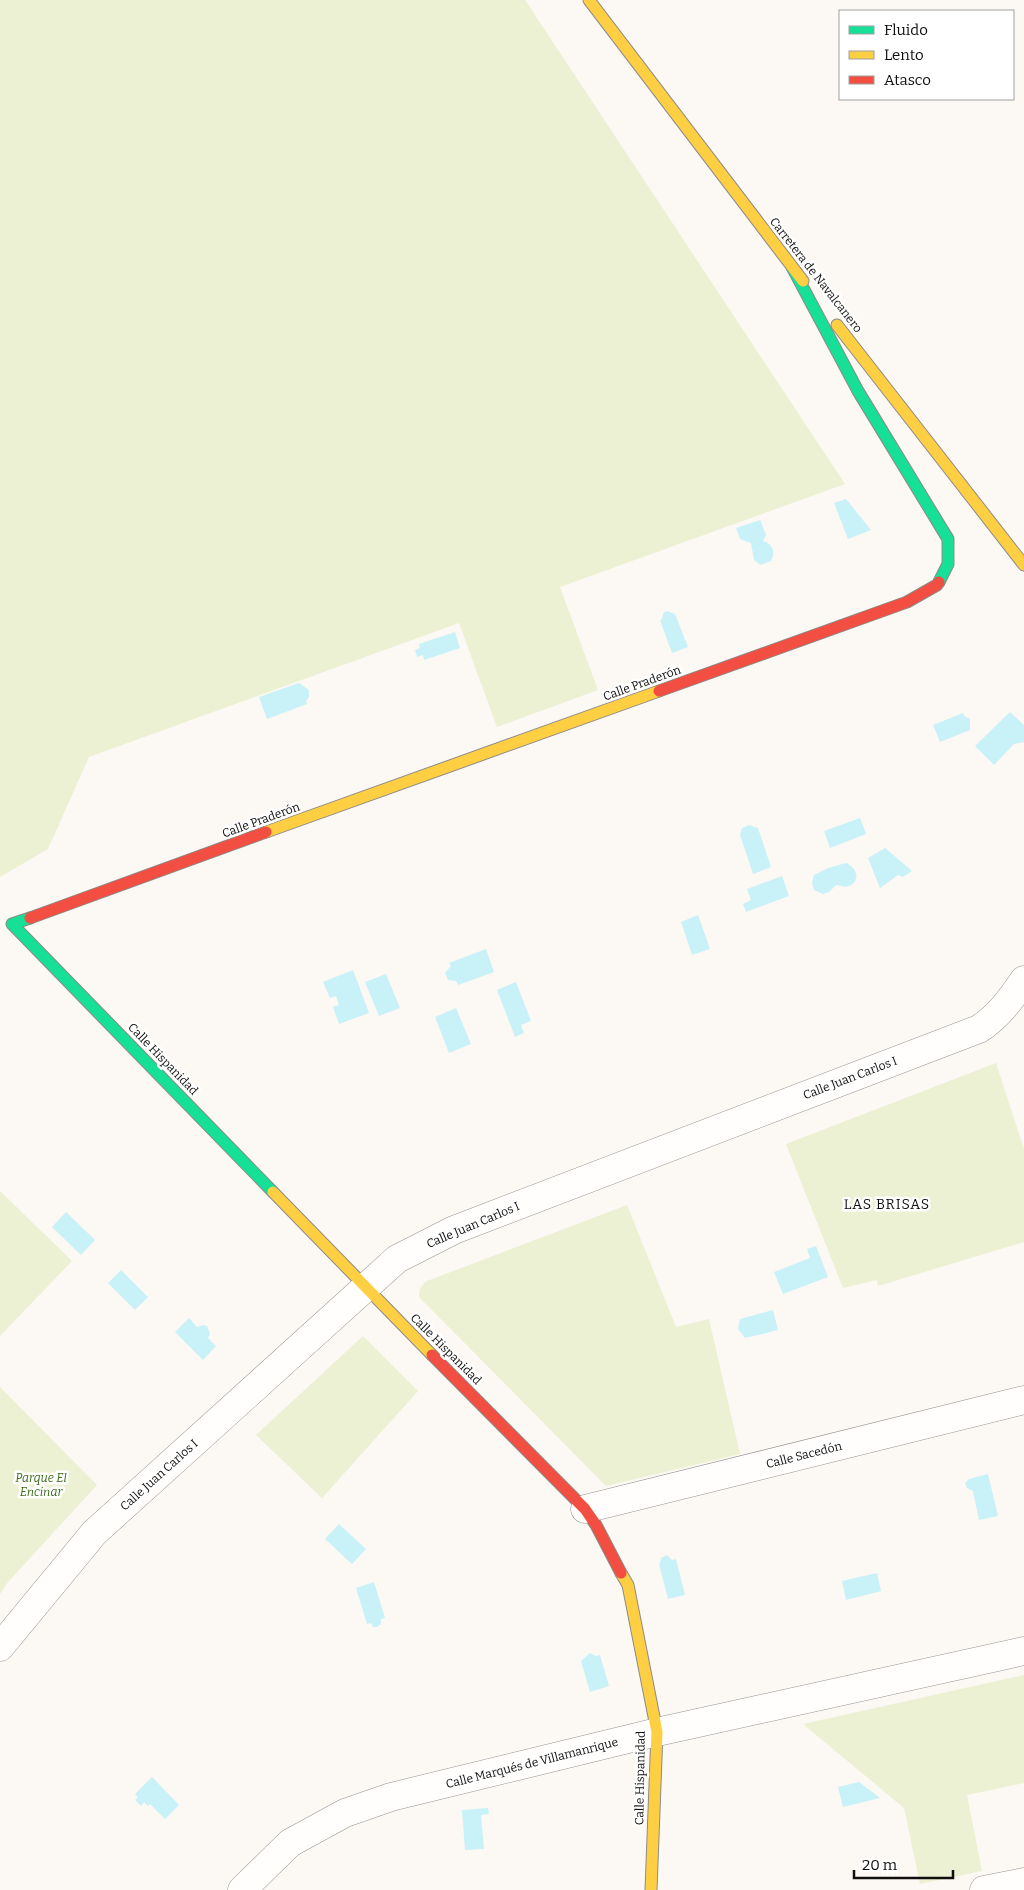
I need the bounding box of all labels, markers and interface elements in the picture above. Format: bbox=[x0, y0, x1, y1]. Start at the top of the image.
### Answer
legend bbox=[839, 10, 1014, 100]
text: Fluido bbox=[884, 21, 928, 39]
text: Lento bbox=[884, 46, 924, 64]
text: Atasco bbox=[884, 71, 931, 89]
street label: Carretera de Navalcanero bbox=[767, 215, 865, 335]
street label: Calle Praderón bbox=[601, 662, 683, 704]
street label: Calle Praderón bbox=[220, 799, 302, 841]
street label: Calle Hispanidad bbox=[125, 1020, 201, 1098]
street label: Calle Juan Carlos I bbox=[801, 1054, 899, 1102]
district label: LAS BRISAS bbox=[844, 1196, 930, 1213]
street label: Calle Juan Carlos I bbox=[424, 1199, 522, 1251]
street label: Calle Hispanidad bbox=[408, 1311, 484, 1387]
street label: Calle Juan Carlos I bbox=[117, 1436, 201, 1514]
street label: Calle Sacedón bbox=[765, 1439, 844, 1471]
park label: Parque El Encinar bbox=[15, 1471, 67, 1499]
street label: Calle Hispanidad bbox=[632, 1731, 648, 1825]
street label: Calle Marqués de Villamanrique bbox=[444, 1735, 620, 1791]
scale bar bbox=[854, 1848, 953, 1880]
text: 20 m bbox=[862, 1856, 898, 1874]

